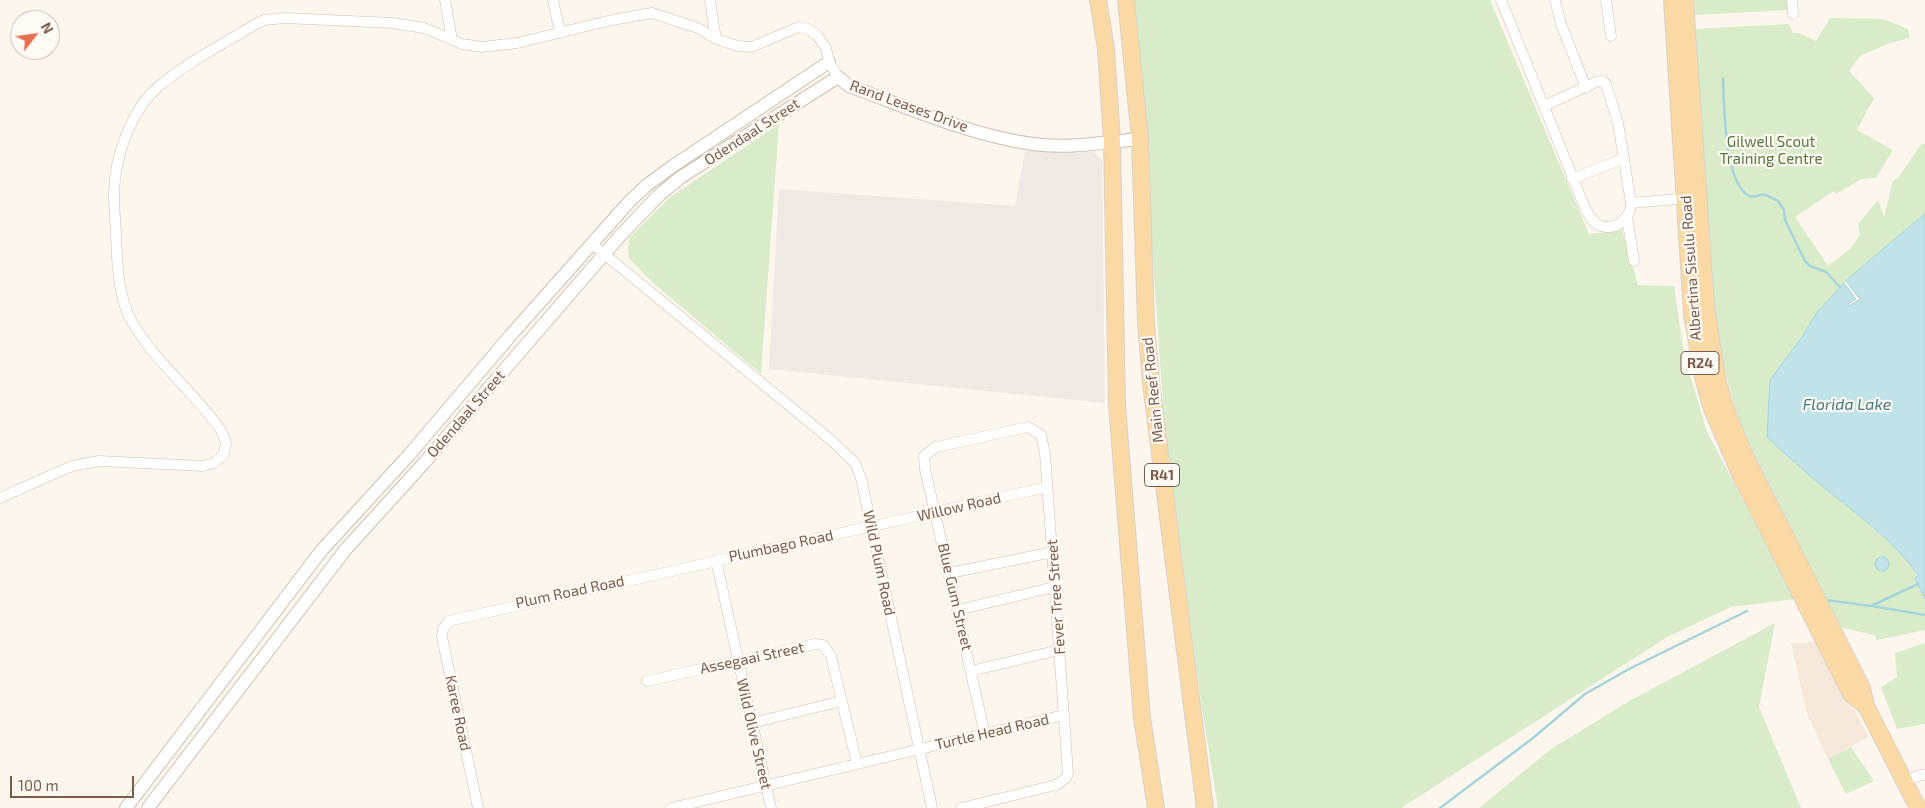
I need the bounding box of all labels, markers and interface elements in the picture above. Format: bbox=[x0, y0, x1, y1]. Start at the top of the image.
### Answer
north arrow bbox=[10, 10, 60, 60]
text: N bbox=[38, 19, 57, 36]
street label: Rand Leases Drive bbox=[847, 76, 971, 136]
street label: Odendaal Street bbox=[701, 95, 803, 169]
park label: Gilwell Scout Training Centre bbox=[1719, 133, 1823, 168]
street label: Albertina Sisulu Road bbox=[1677, 195, 1705, 341]
street label: Main Reef Road bbox=[1139, 336, 1167, 444]
road number: R24 bbox=[1681, 352, 1719, 374]
street label: Odendaal Street bbox=[423, 367, 509, 461]
water label: Florida Lake bbox=[1803, 395, 1891, 415]
road number: R41 bbox=[1144, 464, 1180, 486]
street label: Willow Road bbox=[915, 489, 1003, 525]
street label: Wild Plum Road bbox=[859, 509, 899, 617]
street label: Plumbago Road bbox=[727, 526, 835, 566]
street label: Fever Tree Street bbox=[1043, 539, 1069, 655]
street label: Blue Gum Street bbox=[934, 541, 976, 653]
street label: Plum Road Road bbox=[514, 572, 626, 612]
street label: Assegaai Street bbox=[698, 638, 806, 678]
street label: Karee Road bbox=[441, 674, 475, 752]
street label: Wild Olive Street bbox=[732, 677, 776, 791]
street label: Turtle Head Road bbox=[933, 710, 1051, 754]
scale bar bbox=[12, 766, 136, 798]
text: 100 m bbox=[18, 776, 59, 794]

